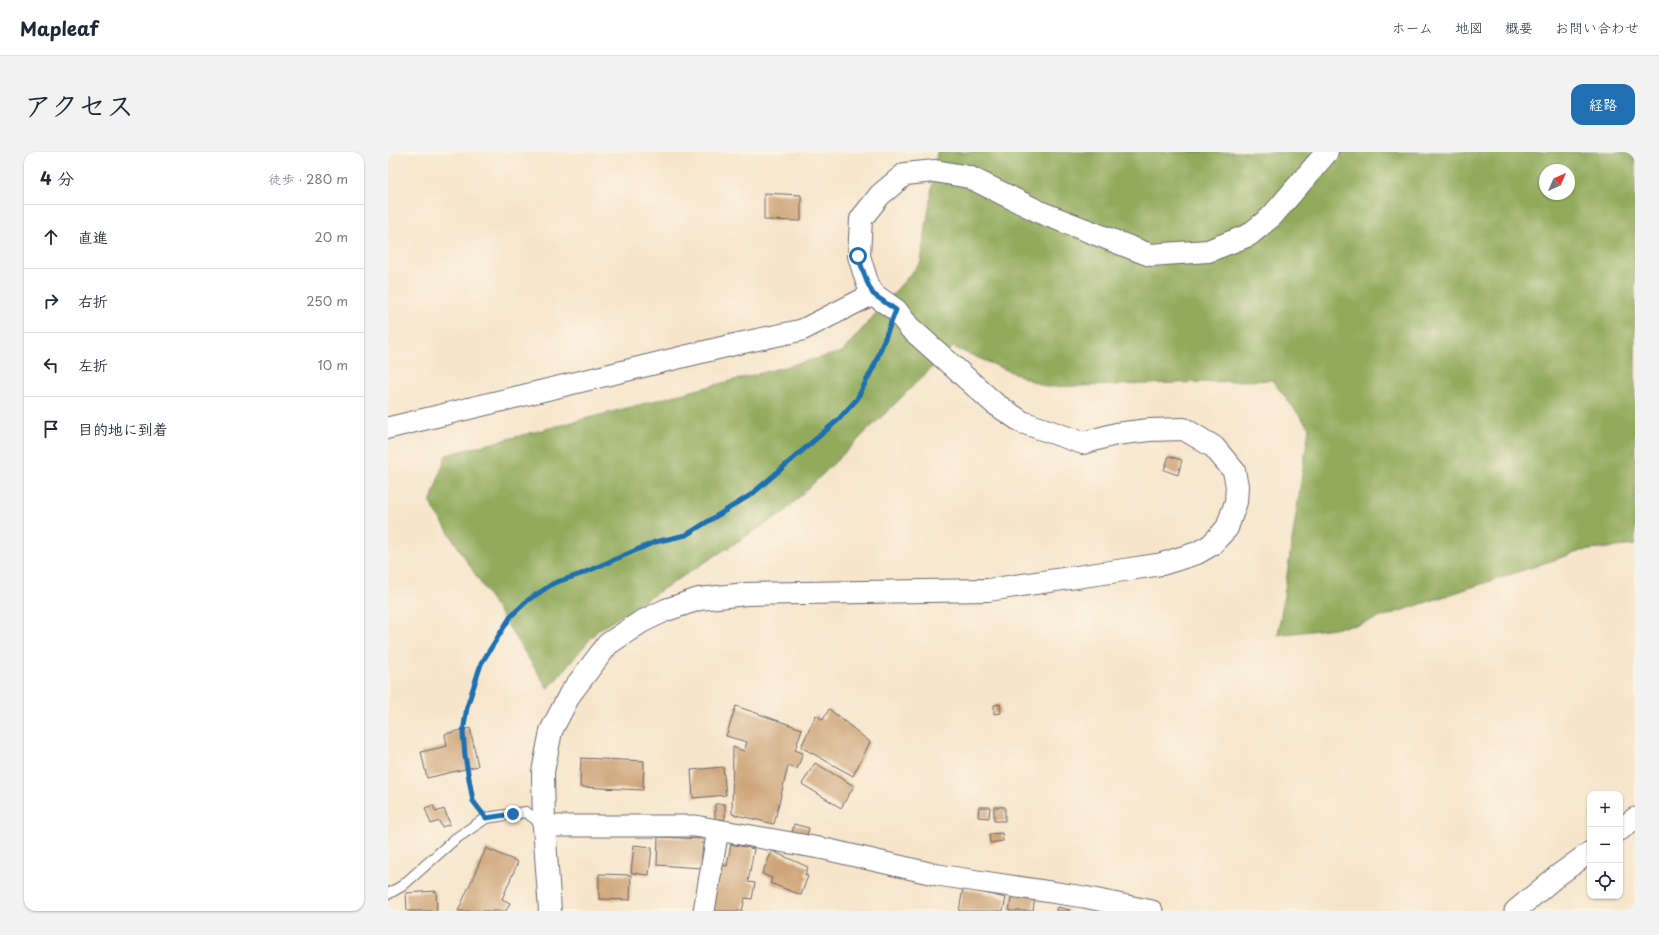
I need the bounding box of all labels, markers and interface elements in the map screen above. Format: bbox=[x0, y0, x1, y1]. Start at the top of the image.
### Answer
text: Mapleaf bbox=[20, 14, 98, 42]
text: ホーム bbox=[1392, 17, 1433, 38]
text: 地図 bbox=[1455, 17, 1483, 38]
text: 概要 bbox=[1505, 17, 1533, 38]
text: お問い合わせ bbox=[1555, 17, 1639, 38]
text: アクセス bbox=[24, 83, 134, 126]
button: 経路 bbox=[1571, 84, 1635, 125]
north arrow bbox=[1539, 164, 1575, 200]
text: 4 分 bbox=[40, 165, 74, 191]
text: 徒歩 · 280 m bbox=[268, 169, 348, 188]
text: 直進 bbox=[78, 225, 108, 248]
icon: ahead bbox=[40, 226, 62, 248]
text: 20 m bbox=[314, 227, 348, 246]
route start bbox=[849, 247, 867, 265]
text: 右折 bbox=[78, 289, 108, 312]
icon: right bbox=[40, 290, 62, 312]
text: 250 m bbox=[306, 291, 348, 310]
text: 左折 bbox=[78, 353, 108, 376]
icon: left bbox=[40, 354, 62, 376]
text: 10 m bbox=[318, 355, 348, 374]
text: 目的地に到着 bbox=[78, 417, 168, 440]
icon: arrive bbox=[40, 418, 62, 440]
map controls bbox=[1587, 791, 1623, 899]
button: + bbox=[1587, 791, 1623, 827]
route end bbox=[504, 805, 522, 823]
button: − bbox=[1587, 827, 1623, 863]
button: locate bbox=[1587, 863, 1623, 899]

